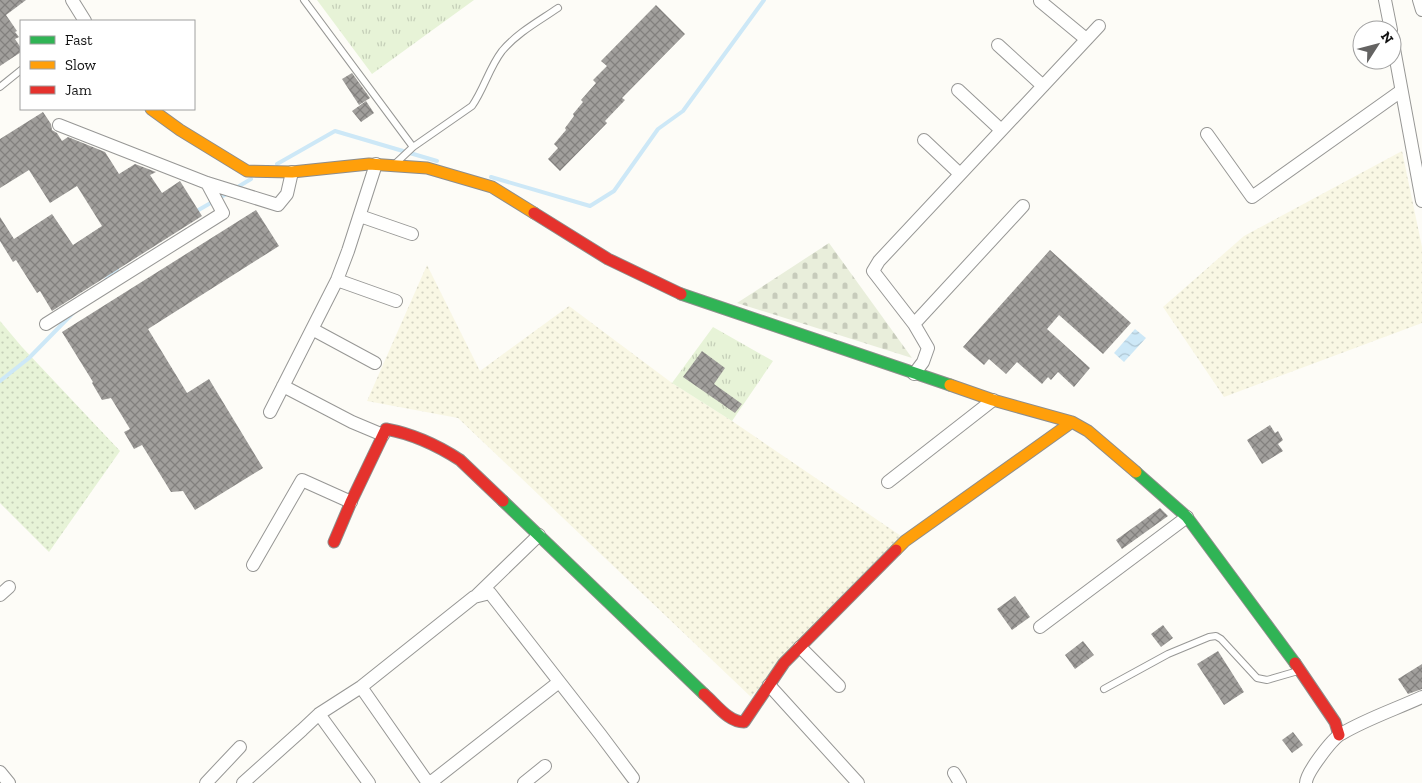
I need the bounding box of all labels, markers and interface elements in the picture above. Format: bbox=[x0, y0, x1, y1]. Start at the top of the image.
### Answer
legend bbox=[20, 20, 195, 110]
north arrow bbox=[1352, 20, 1402, 70]
text: N bbox=[1377, 28, 1397, 47]
text: Fast bbox=[65, 31, 93, 49]
text: Slow bbox=[65, 56, 97, 74]
text: Jam bbox=[65, 81, 92, 99]

